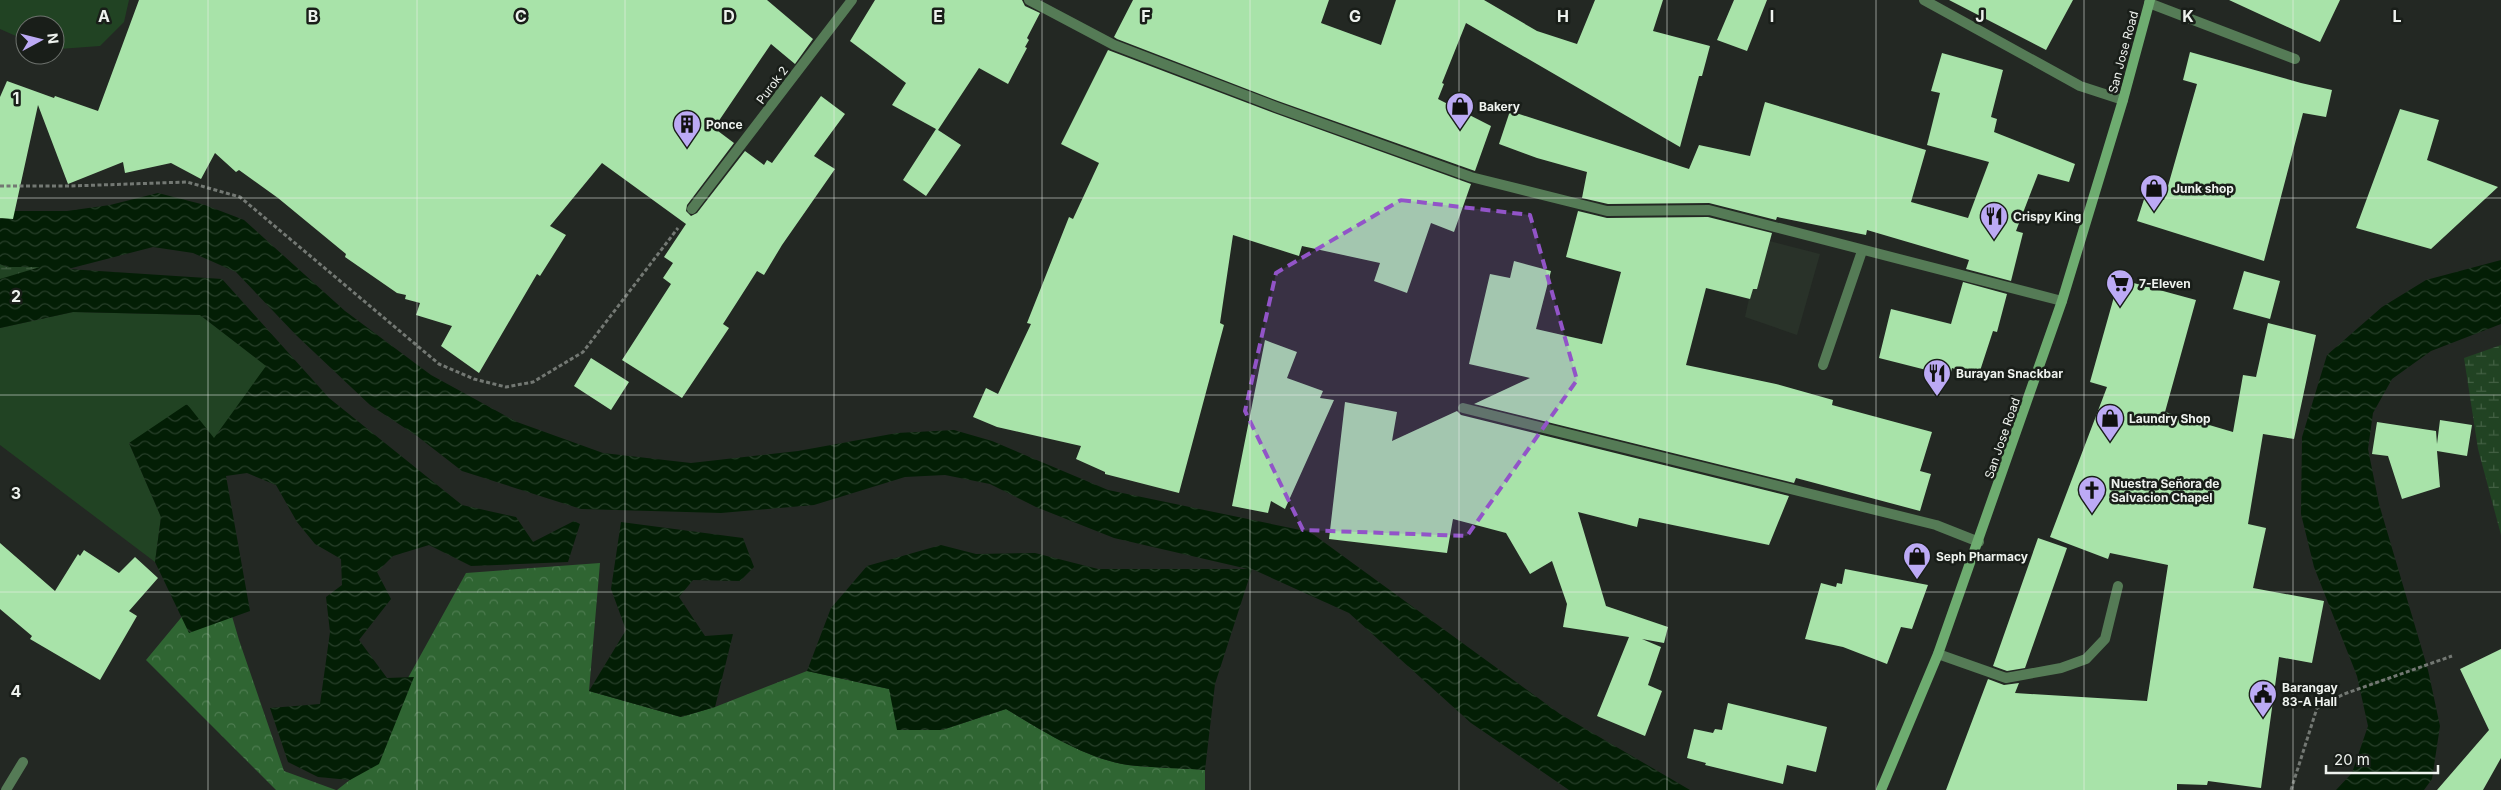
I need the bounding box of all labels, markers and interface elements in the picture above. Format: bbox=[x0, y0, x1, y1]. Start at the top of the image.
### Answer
text: A bbox=[98, 6, 110, 26]
text: B bbox=[308, 6, 318, 26]
text: C bbox=[515, 6, 527, 26]
text: D bbox=[723, 6, 735, 26]
text: E bbox=[933, 6, 943, 26]
text: F bbox=[1141, 6, 1151, 26]
text: G bbox=[1349, 6, 1361, 26]
text: H bbox=[1557, 6, 1569, 26]
text: I bbox=[1770, 6, 1774, 26]
text: J bbox=[1975, 6, 1985, 26]
text: K bbox=[2182, 6, 2194, 26]
text: L bbox=[2392, 6, 2402, 26]
street label: San Jose Road bbox=[2105, 9, 2141, 95]
north arrow bbox=[15, 15, 65, 65]
text: N bbox=[44, 32, 62, 45]
street label: Purok 2 bbox=[753, 63, 791, 107]
text: 1 bbox=[13, 88, 19, 108]
shop icon: Bakery bbox=[1445, 91, 1475, 130]
place label: Bakery bbox=[1479, 99, 1521, 114]
building icon: Ponce bbox=[672, 109, 702, 148]
place label: Ponce bbox=[706, 117, 743, 132]
shop icon: Junk shop bbox=[2139, 173, 2169, 212]
place label: Junk shop bbox=[2173, 181, 2234, 196]
restaurant icon: Crispy King bbox=[1979, 201, 2009, 240]
place label: Crispy King bbox=[2013, 209, 2081, 224]
supermarket icon: 7-Eleven bbox=[2105, 268, 2135, 307]
place label: 7-Eleven bbox=[2139, 276, 2191, 291]
text: 2 bbox=[11, 286, 21, 306]
restaurant icon: Burayan Snackbar bbox=[1922, 358, 1952, 397]
place label: Burayan Snackbar bbox=[1956, 366, 2063, 381]
street label: San Jose Road bbox=[1981, 396, 2023, 480]
shop icon: Laundry Shop bbox=[2095, 403, 2125, 442]
place label: Laundry Shop bbox=[2129, 411, 2211, 426]
church icon: Nuestra Señora de Salvacion Chapel bbox=[2077, 475, 2107, 514]
place label: Nuestra Señora de Salvacion Chapel bbox=[2111, 476, 2220, 505]
text: 3 bbox=[11, 483, 21, 503]
shop icon: Seph Pharmacy bbox=[1902, 541, 1932, 580]
place label: Seph Pharmacy bbox=[1936, 549, 2029, 564]
public building icon: Barangay 83-A Hall bbox=[2248, 679, 2278, 718]
place label: Barangay 83-A Hall bbox=[2282, 680, 2338, 709]
text: 4 bbox=[11, 681, 22, 701]
scale bar bbox=[2326, 742, 2438, 774]
text: 20 m bbox=[2334, 750, 2370, 769]

